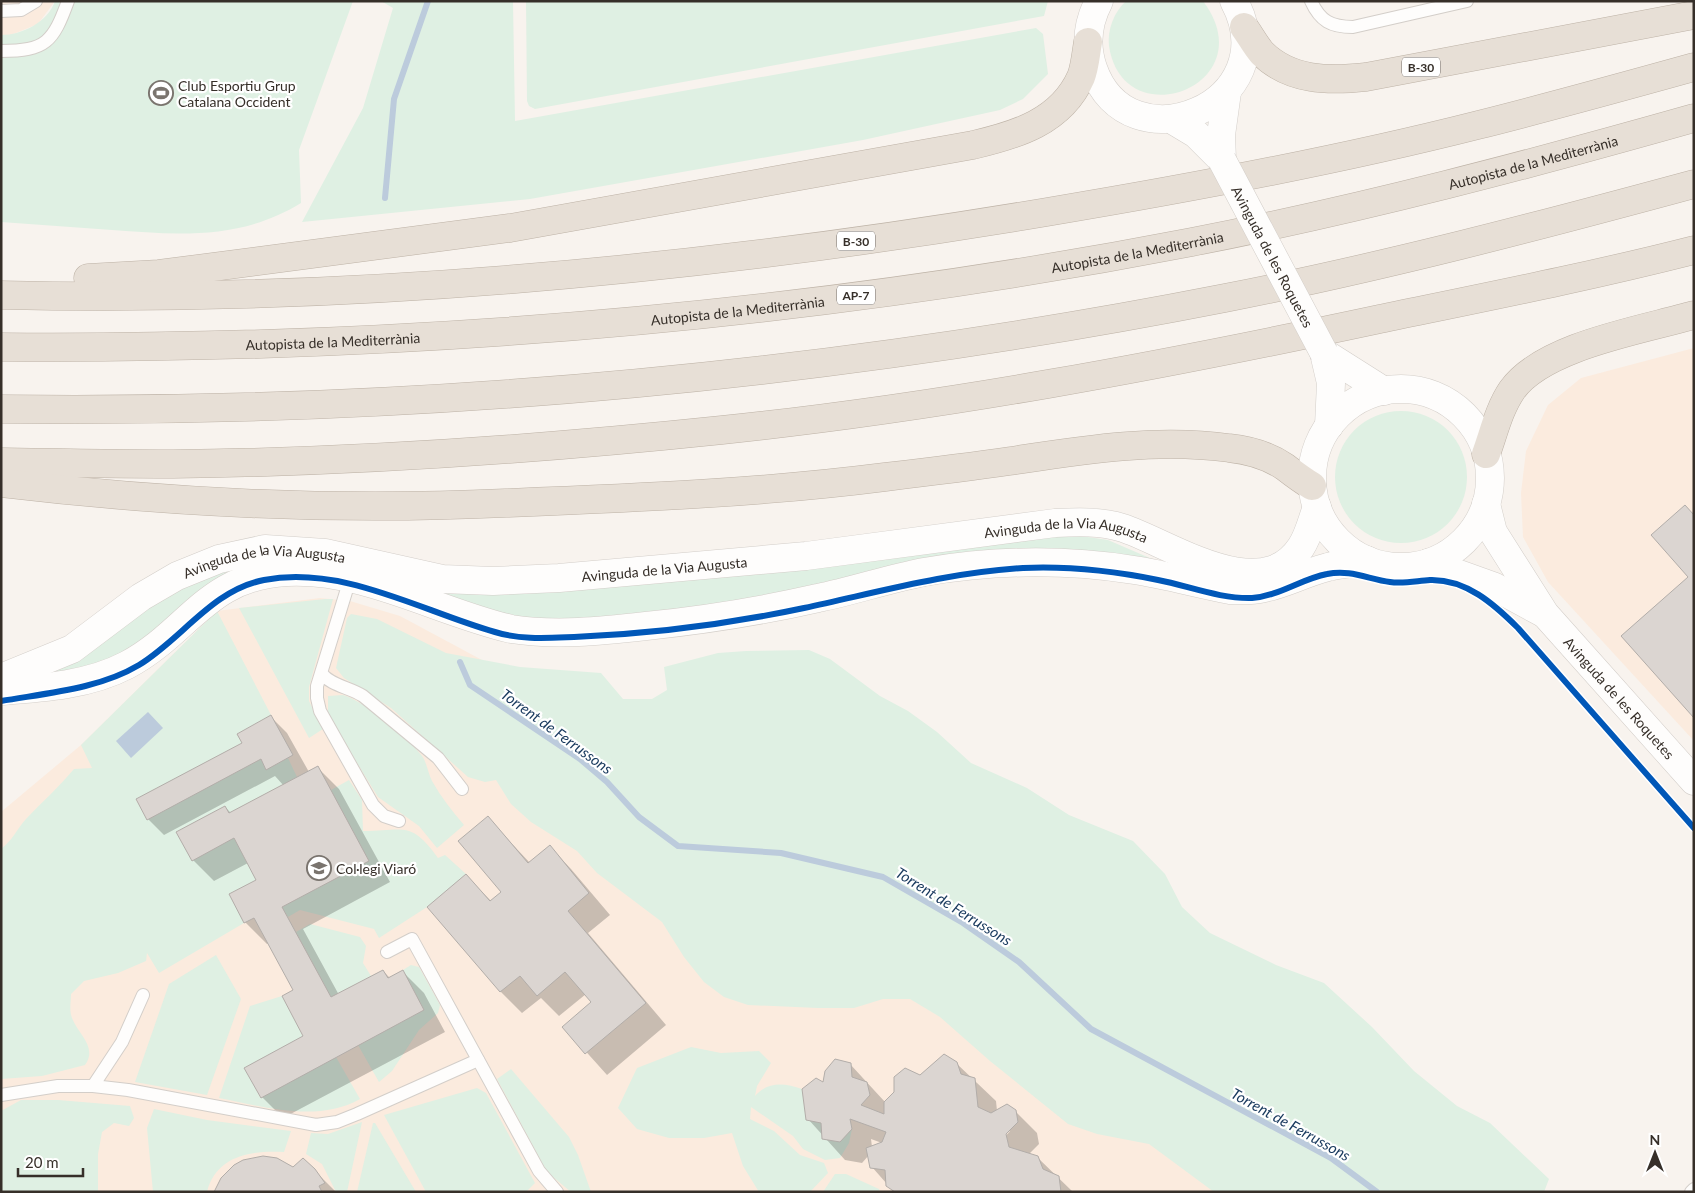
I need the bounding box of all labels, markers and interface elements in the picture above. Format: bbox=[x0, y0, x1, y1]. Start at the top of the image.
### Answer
road number: B-30 bbox=[1402, 58, 1440, 76]
place label: Club Esportiu Grup Catalana Occident bbox=[178, 77, 296, 110]
sports icon: Club Esportiu Grup Catalana Occident bbox=[148, 80, 174, 106]
street label: Autopista de la Mediterrània bbox=[1447, 131, 1620, 192]
street label: Avinguda de les Roquetes bbox=[1229, 183, 1317, 330]
street label: Autopista de la Mediterrània bbox=[1050, 227, 1225, 276]
road number: B-30 bbox=[837, 232, 875, 250]
road number: AP-7 bbox=[837, 286, 875, 304]
street label: Autopista de la Mediterrània bbox=[650, 292, 826, 328]
street label: Autopista de la Mediterrània bbox=[245, 328, 421, 353]
street label: Avinguda de la Via Augusta bbox=[983, 514, 1151, 546]
street label: Avinguda de la Via Augusta bbox=[180, 540, 347, 581]
street label: Avinguda de la Via Augusta bbox=[581, 553, 748, 584]
street label: Avinguda de les Roquetes bbox=[1561, 633, 1678, 762]
water label: Torrent de Ferrussons bbox=[498, 685, 616, 777]
school or university icon: Col·legi Viaró bbox=[306, 855, 332, 881]
place label: Col·legi Viaró bbox=[336, 860, 416, 877]
water label: Torrent de Ferrussons bbox=[893, 863, 1015, 949]
water label: Torrent de Ferrussons bbox=[1228, 1084, 1354, 1164]
north arrow bbox=[1630, 1128, 1680, 1178]
text: N bbox=[1650, 1131, 1660, 1148]
scale bar bbox=[18, 1146, 82, 1178]
text: 20 m bbox=[25, 1153, 59, 1171]

